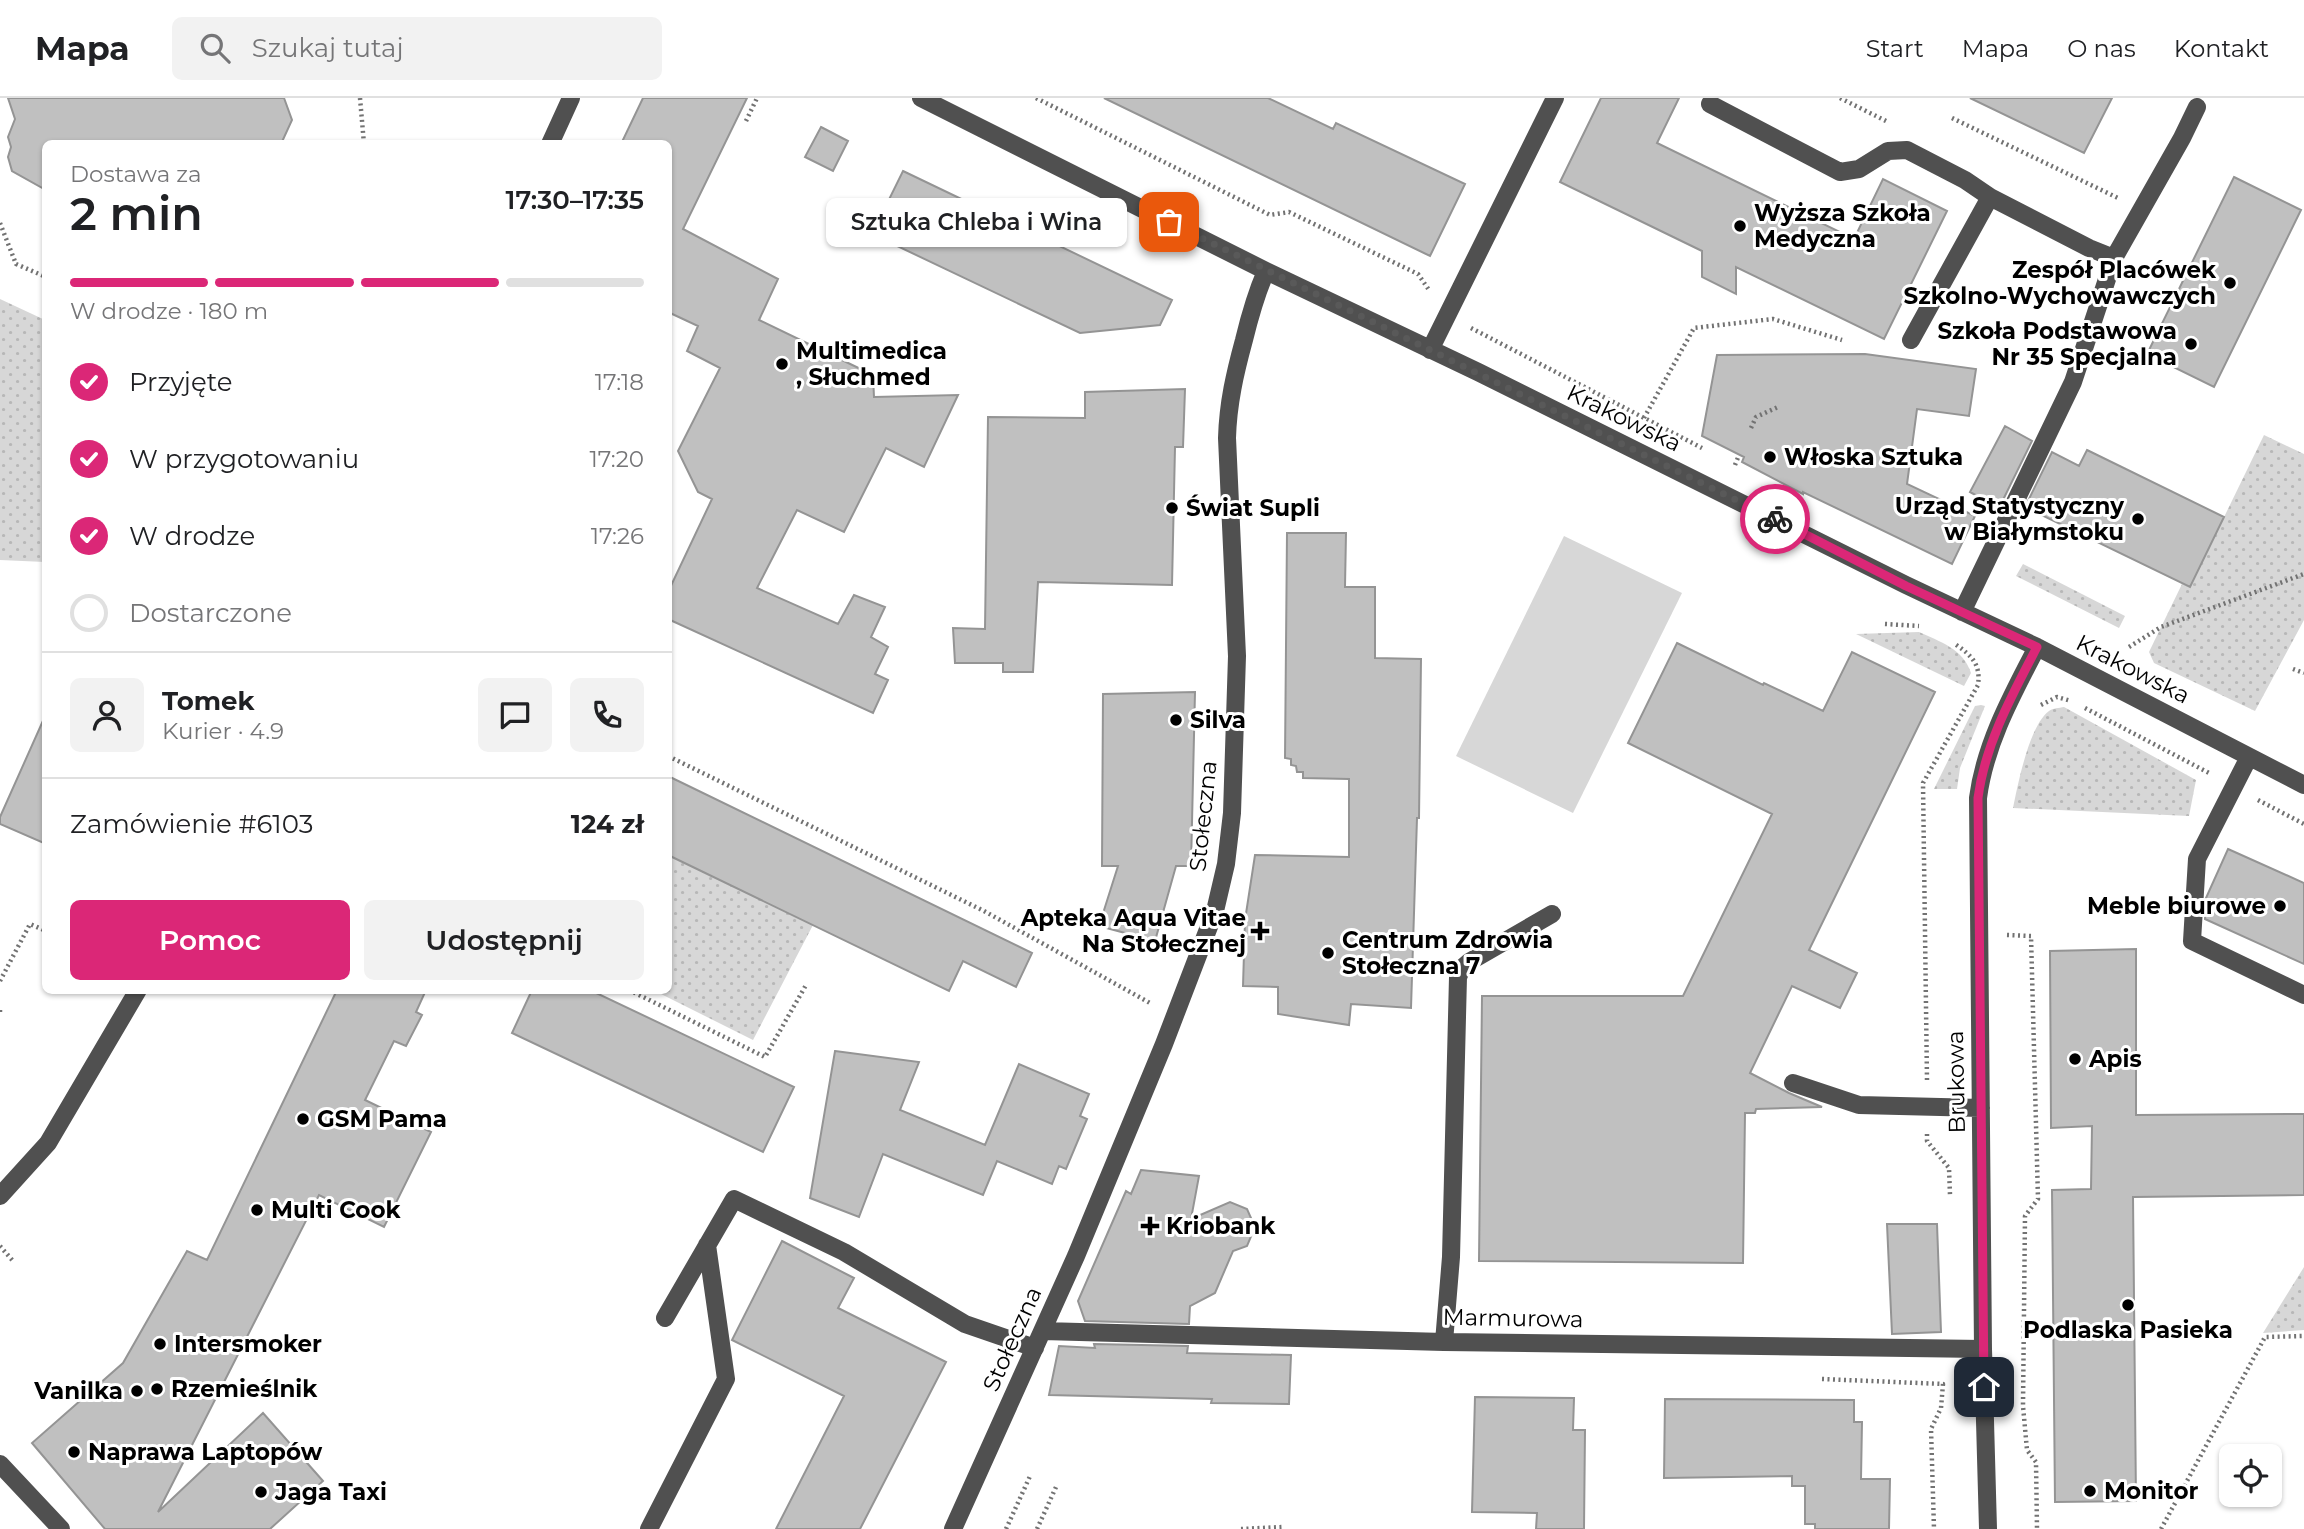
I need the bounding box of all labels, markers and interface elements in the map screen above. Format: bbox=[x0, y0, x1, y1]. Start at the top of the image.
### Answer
search box bbox=[172, 17, 662, 80]
text: Mapa bbox=[35, 28, 130, 68]
icon: search bbox=[196, 29, 234, 67]
text: Szukaj tutaj bbox=[252, 32, 404, 64]
text: Start bbox=[1866, 34, 1924, 63]
text: Mapa bbox=[1962, 34, 2029, 63]
text: O nas bbox=[2067, 34, 2136, 63]
text: Kontakt bbox=[2174, 34, 2269, 63]
text: Dostawa za bbox=[70, 160, 202, 188]
text: 17:30–17:35 bbox=[506, 184, 644, 216]
text: 2 min bbox=[70, 185, 203, 242]
pin bbox=[1139, 192, 1199, 252]
callout: Sztuka Chleba i Wina bbox=[826, 198, 1127, 246]
place label: Wyższa Szkoła Medyczna bbox=[1754, 199, 1931, 253]
icon: bag bbox=[1150, 203, 1188, 241]
text: Sztuka Chleba i Wina bbox=[851, 208, 1102, 236]
marker: Wyższa Szkoła Medyczna bbox=[1732, 218, 1748, 234]
place label: Zespół Placówek Szkolno-Wychowawczych bbox=[1904, 256, 2217, 310]
marker: Zespół Placówek Szkolno-Wychowawczych bbox=[2222, 275, 2238, 291]
text: W drodze · 180 m bbox=[70, 297, 268, 325]
place label: Szkoła Podstawowa Nr 35 Specjalna bbox=[1937, 317, 2177, 371]
marker: Szkoła Podstawowa Nr 35 Specjalna bbox=[2183, 336, 2199, 352]
place label: Multimedica , Słuchmed bbox=[796, 337, 947, 391]
marker: Multimedica , Słuchmed bbox=[774, 356, 790, 372]
icon: check bbox=[70, 363, 108, 401]
text: Przyjęte bbox=[129, 366, 232, 398]
text: 17:18 bbox=[595, 368, 644, 396]
street label: Krakowska bbox=[1562, 378, 1686, 458]
icon: check bbox=[70, 440, 108, 478]
text: W przygotowaniu bbox=[129, 443, 359, 475]
place label: Włoska Sztuka bbox=[1784, 443, 1963, 471]
text: 17:20 bbox=[589, 445, 644, 473]
marker: Włoska Sztuka bbox=[1762, 449, 1778, 465]
courier bbox=[1740, 484, 1810, 554]
place label: Urząd Statystyczny w Białymstoku bbox=[1895, 492, 2124, 546]
place label: Świat Supli bbox=[1186, 494, 1320, 522]
marker: Świat Supli bbox=[1164, 500, 1180, 516]
icon: bike bbox=[1756, 500, 1794, 538]
marker: Urząd Statystyczny w Białymstoku bbox=[2130, 511, 2146, 527]
icon: check bbox=[70, 517, 108, 555]
text: W drodze bbox=[129, 520, 255, 552]
text: 17:26 bbox=[591, 522, 644, 550]
text: Dostarczone bbox=[129, 597, 292, 629]
street label: Krakowska bbox=[2072, 628, 2194, 710]
button: person bbox=[70, 678, 144, 752]
button: chat bbox=[478, 678, 552, 752]
button: phone bbox=[570, 678, 644, 752]
text: Tomek bbox=[162, 685, 254, 717]
place label: Silva bbox=[1190, 706, 1246, 734]
marker: Silva bbox=[1168, 712, 1184, 728]
text: Kurier · 4.9 bbox=[162, 717, 284, 745]
street label: Stołeczna bbox=[1183, 759, 1223, 873]
text: Zamówienie #6103 bbox=[70, 808, 313, 840]
text: 124 zł bbox=[571, 808, 644, 840]
place label: Meble biurowe bbox=[2087, 892, 2266, 920]
marker: Meble biurowe bbox=[2272, 898, 2288, 914]
button: Pomoc bbox=[70, 900, 350, 980]
button: Udostępnij bbox=[364, 900, 644, 980]
place label: Apteka Aqua Vitae Na Stołecznej bbox=[1020, 904, 1246, 958]
marker: Apteka Aqua Vitae Na Stołecznej bbox=[1252, 923, 1268, 939]
place label: Centrum Zdrowia Stołeczna 7 bbox=[1342, 926, 1553, 980]
marker: Centrum Zdrowia Stołeczna 7 bbox=[1320, 945, 1336, 961]
street label: Brukowa bbox=[1941, 1030, 1971, 1134]
place label: Apis bbox=[2088, 1045, 2142, 1073]
marker: Apis bbox=[2067, 1051, 2083, 1067]
place label: GSM Pama bbox=[317, 1105, 447, 1133]
marker: GSM Pama bbox=[295, 1111, 311, 1127]
place label: Multi Cook bbox=[271, 1196, 401, 1224]
marker: Multi Cook bbox=[249, 1202, 265, 1218]
place label: Kriobank bbox=[1166, 1212, 1276, 1240]
marker: Kriobank bbox=[1140, 1216, 1160, 1236]
street label: Stołeczna bbox=[977, 1282, 1047, 1396]
marker: Podlaska Pasieka bbox=[2120, 1297, 2136, 1313]
street label: Marmurowa bbox=[1442, 1303, 1584, 1333]
place label: Podlaska Pasieka bbox=[2023, 1316, 2233, 1344]
place label: Intersmoker bbox=[174, 1330, 322, 1358]
marker: Intersmoker bbox=[152, 1336, 168, 1352]
pin bbox=[1954, 1357, 2014, 1417]
icon: home bbox=[1965, 1368, 2003, 1406]
place label: Rzemieślnik bbox=[171, 1375, 318, 1403]
place label: Vanilka bbox=[33, 1377, 123, 1405]
marker: Rzemieślnik bbox=[149, 1381, 165, 1397]
marker: Vanilka bbox=[129, 1383, 145, 1399]
place label: Naprawa Laptopów bbox=[88, 1438, 323, 1466]
marker: Naprawa Laptopów bbox=[66, 1444, 82, 1460]
map controls bbox=[2219, 1444, 2282, 1507]
button: locate bbox=[2219, 1444, 2282, 1507]
place label: Monitor bbox=[2104, 1477, 2199, 1505]
place label: Jaga Taxi bbox=[274, 1478, 387, 1506]
marker: Monitor bbox=[2082, 1483, 2098, 1499]
marker: Jaga Taxi bbox=[253, 1484, 269, 1500]

